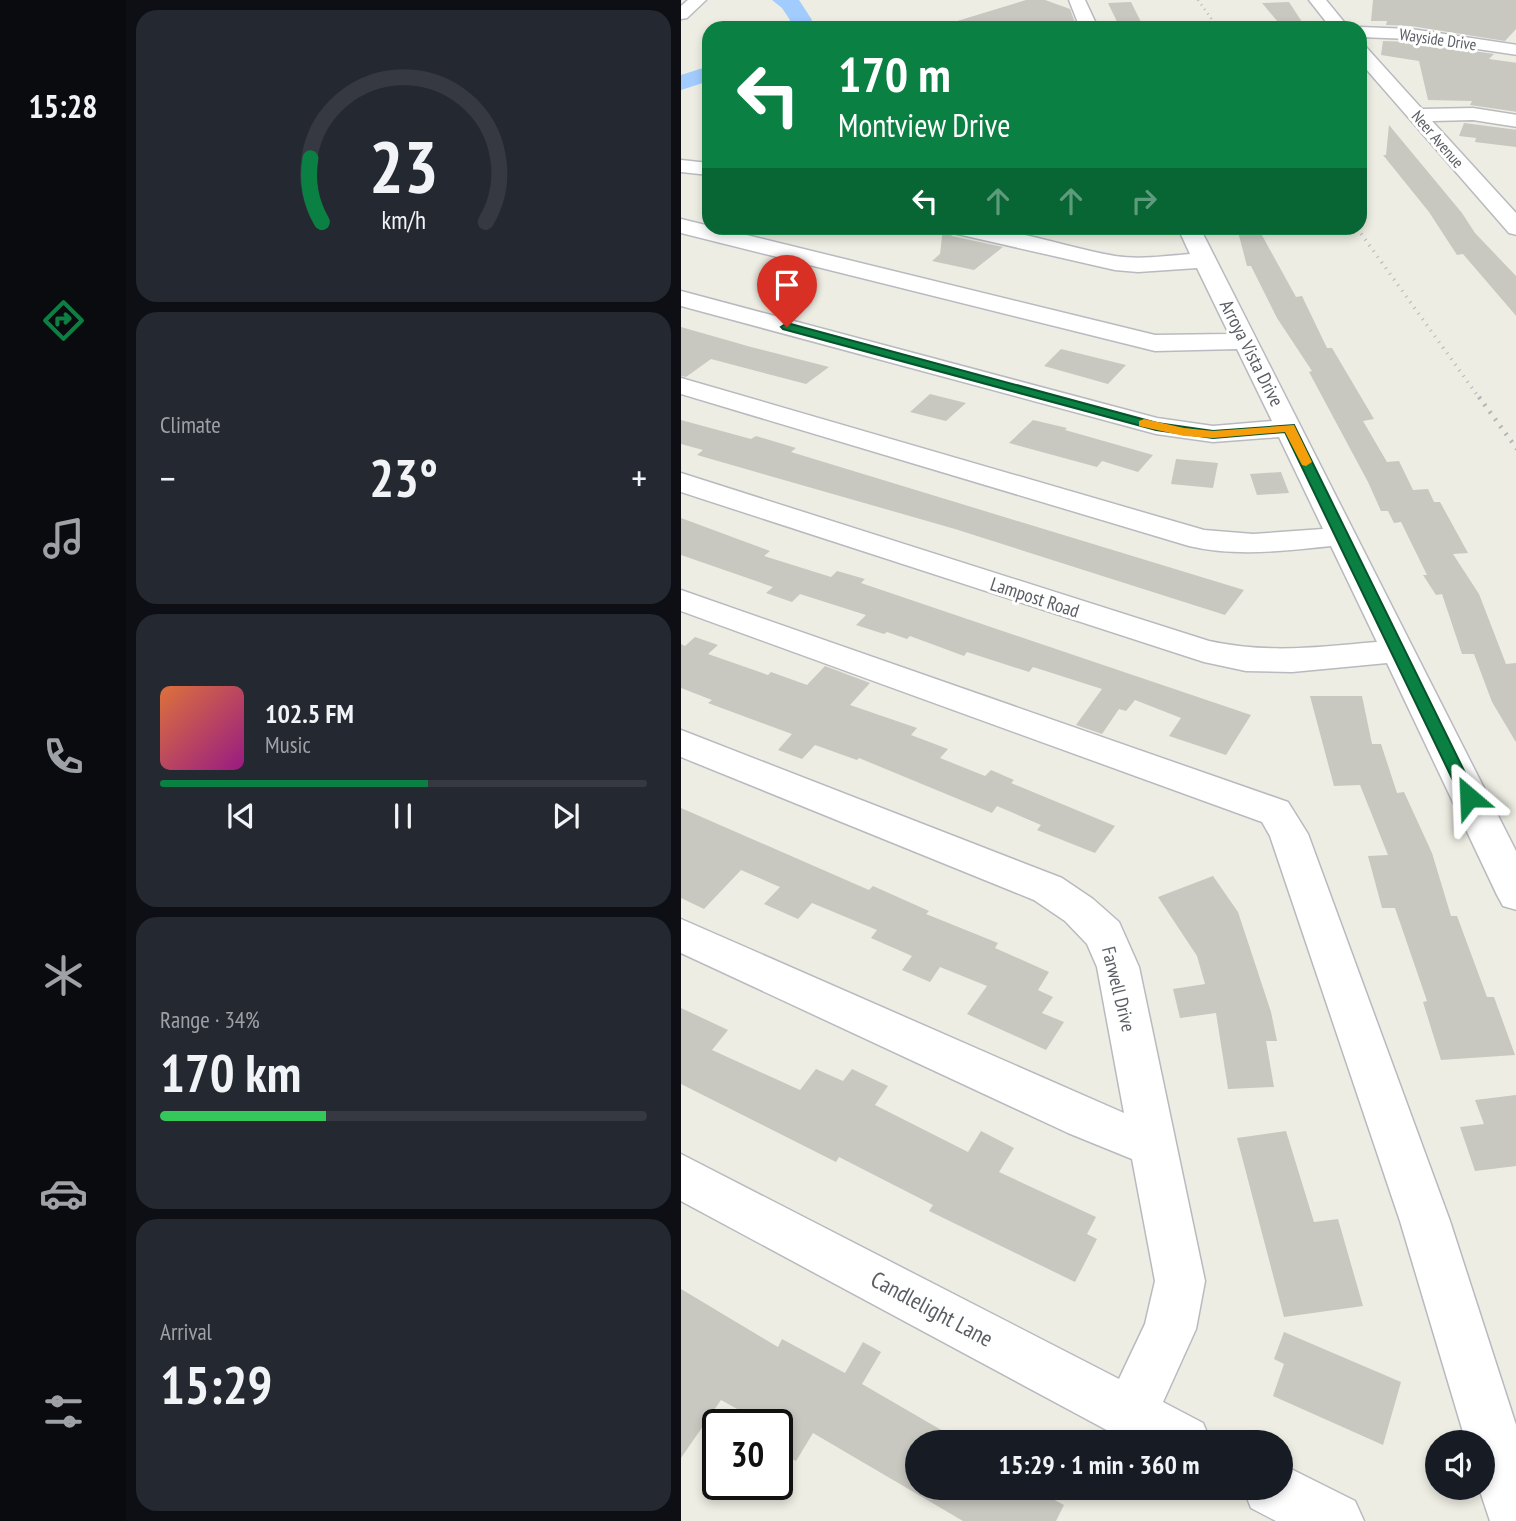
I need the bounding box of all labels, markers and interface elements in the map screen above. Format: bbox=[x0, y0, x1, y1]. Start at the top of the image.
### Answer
street label: Wayside Drive bbox=[1398, 24, 1478, 54]
text: 170 m bbox=[838, 42, 951, 106]
icon: left bbox=[723, 49, 814, 140]
text: 15:28 bbox=[28, 85, 98, 127]
text: Montview Drive bbox=[838, 104, 1010, 146]
street label: Neer Avenue bbox=[1408, 106, 1468, 172]
text: 23 bbox=[369, 118, 438, 212]
icon: left bbox=[906, 182, 944, 220]
icon: ahead bbox=[979, 182, 1017, 220]
icon: ahead bbox=[1052, 182, 1090, 220]
icon: right bbox=[1125, 182, 1163, 220]
text: km/h bbox=[381, 204, 426, 236]
pin bbox=[757, 255, 817, 327]
icon: arrive bbox=[768, 266, 806, 304]
icon: directions bbox=[39, 296, 88, 345]
street label: Arroya Vista Drive bbox=[1215, 296, 1289, 410]
text: Climate bbox=[160, 410, 221, 439]
text: 23° bbox=[369, 444, 438, 511]
text: − bbox=[160, 453, 176, 502]
text: + bbox=[631, 453, 647, 502]
icon: music bbox=[39, 514, 88, 563]
street label: Lampost Road bbox=[987, 571, 1083, 623]
text: 102.5 FM bbox=[265, 697, 354, 730]
text: Music bbox=[265, 730, 311, 759]
icon: phone bbox=[39, 732, 88, 781]
position arrow bbox=[1432, 760, 1506, 834]
icon: previous bbox=[222, 797, 260, 835]
icon: pause bbox=[384, 797, 422, 835]
icon: next bbox=[547, 797, 585, 835]
street label: Farwell Drive bbox=[1097, 944, 1141, 1034]
icon: climate bbox=[39, 951, 88, 1000]
text: Range · 34% bbox=[160, 1005, 260, 1034]
text: 170 km bbox=[160, 1039, 301, 1106]
icon: car bbox=[39, 1169, 88, 1218]
street label: Candlelight Lane bbox=[866, 1264, 998, 1353]
text: Arrival bbox=[160, 1317, 212, 1346]
text: 15:29 bbox=[160, 1351, 272, 1418]
icon: filters bbox=[39, 1387, 88, 1436]
speed limit sign: 30 bbox=[702, 1409, 793, 1500]
map controls bbox=[1425, 1430, 1495, 1500]
button: sound bbox=[1425, 1430, 1495, 1500]
text: 15:29 · 1 min · 360 m bbox=[999, 1448, 1199, 1481]

